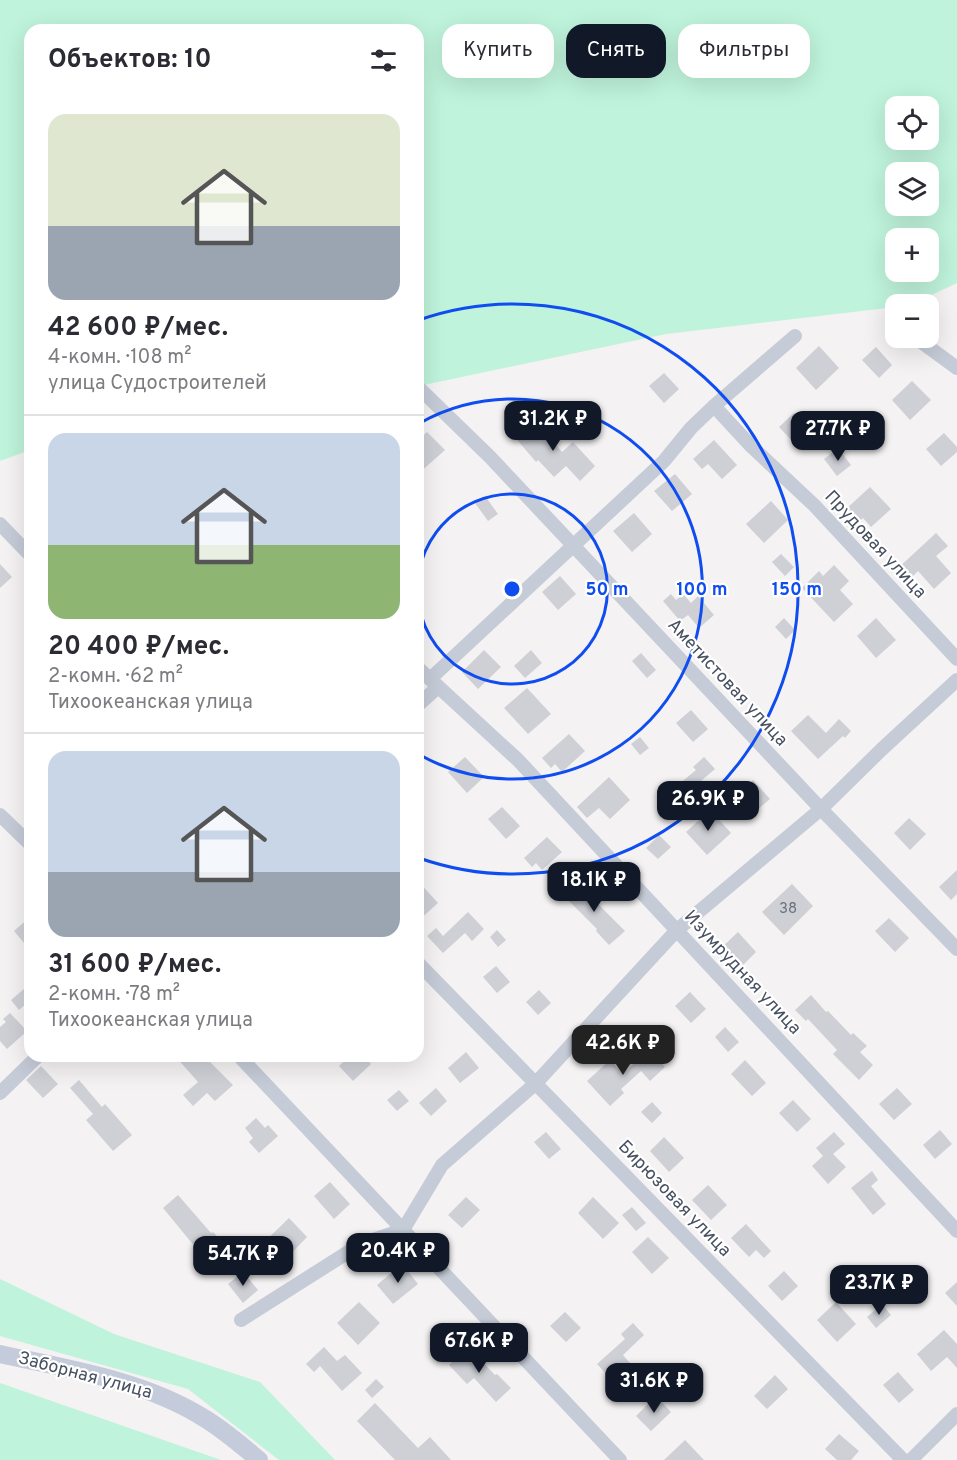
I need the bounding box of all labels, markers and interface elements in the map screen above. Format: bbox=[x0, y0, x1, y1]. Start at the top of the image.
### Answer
chip: Купить bbox=[442, 24, 554, 78]
chip: Снять bbox=[566, 24, 666, 78]
chip: Фильтры bbox=[678, 24, 810, 78]
text: Объектов: 10 bbox=[48, 44, 212, 77]
icon: filters bbox=[367, 44, 400, 77]
map controls bbox=[885, 96, 939, 348]
button: locate bbox=[885, 96, 939, 150]
icon: home bbox=[170, 153, 278, 261]
button: layers bbox=[885, 162, 939, 216]
button: + bbox=[885, 228, 939, 282]
button: − bbox=[885, 294, 939, 348]
text: 42 600 ₽/мес. bbox=[48, 312, 228, 345]
text: 4-комн. · 108 m² bbox=[48, 345, 192, 371]
text: улица Судостроителей bbox=[48, 371, 267, 397]
pin: 31.2K ₽ bbox=[498, 401, 608, 452]
text: 31.2K ₽ bbox=[518, 407, 588, 433]
pin: 27.7K ₽ bbox=[783, 411, 893, 462]
text: 27.7K ₽ bbox=[805, 417, 871, 443]
icon: home bbox=[170, 472, 278, 580]
street label: Прудовая улица bbox=[819, 486, 931, 604]
centre of rings bbox=[502, 579, 522, 599]
text: 50 m bbox=[585, 579, 629, 602]
text: 100 m bbox=[676, 579, 728, 602]
text: 150 m bbox=[772, 579, 822, 602]
street label: Аметистовая улица bbox=[662, 614, 792, 752]
text: 20 400 ₽/мес. bbox=[48, 631, 229, 664]
text: 2-комн. · 62 m² bbox=[48, 664, 183, 690]
text: Тихоокеанская улица bbox=[48, 690, 253, 716]
pin: 26.9K ₽ bbox=[653, 781, 763, 832]
text: 26.9K ₽ bbox=[671, 787, 745, 813]
icon: home bbox=[170, 790, 278, 898]
pin: 18.1K ₽ bbox=[539, 862, 649, 913]
text: 18.1K ₽ bbox=[561, 868, 627, 894]
house number: 38 bbox=[779, 900, 797, 919]
street label: Изумрудная улица bbox=[678, 906, 806, 1040]
text: 31 600 ₽/мес. bbox=[48, 949, 221, 982]
text: 2-комн. · 78 m² bbox=[48, 982, 180, 1008]
text: Тихоокеанская улица bbox=[48, 1008, 253, 1034]
pin: 42.6K ₽ bbox=[568, 1025, 678, 1076]
text: 42.6K ₽ bbox=[586, 1031, 660, 1057]
street label: Бирюзовая улица bbox=[612, 1136, 736, 1262]
pin: 20.4K ₽ bbox=[343, 1233, 453, 1284]
pin: 54.7K ₽ bbox=[188, 1236, 298, 1287]
text: 20.4K ₽ bbox=[360, 1239, 436, 1265]
text: 54.7K ₽ bbox=[207, 1242, 279, 1268]
pin: 23.7K ₽ bbox=[824, 1265, 934, 1316]
text: 23.7K ₽ bbox=[844, 1271, 914, 1297]
pin: 67.6K ₽ bbox=[424, 1323, 534, 1374]
text: 67.6K ₽ bbox=[444, 1329, 514, 1355]
street label: Заборная улица bbox=[15, 1347, 155, 1405]
pin: 31.6K ₽ bbox=[599, 1363, 709, 1414]
text: 31.6K ₽ bbox=[619, 1369, 689, 1395]

